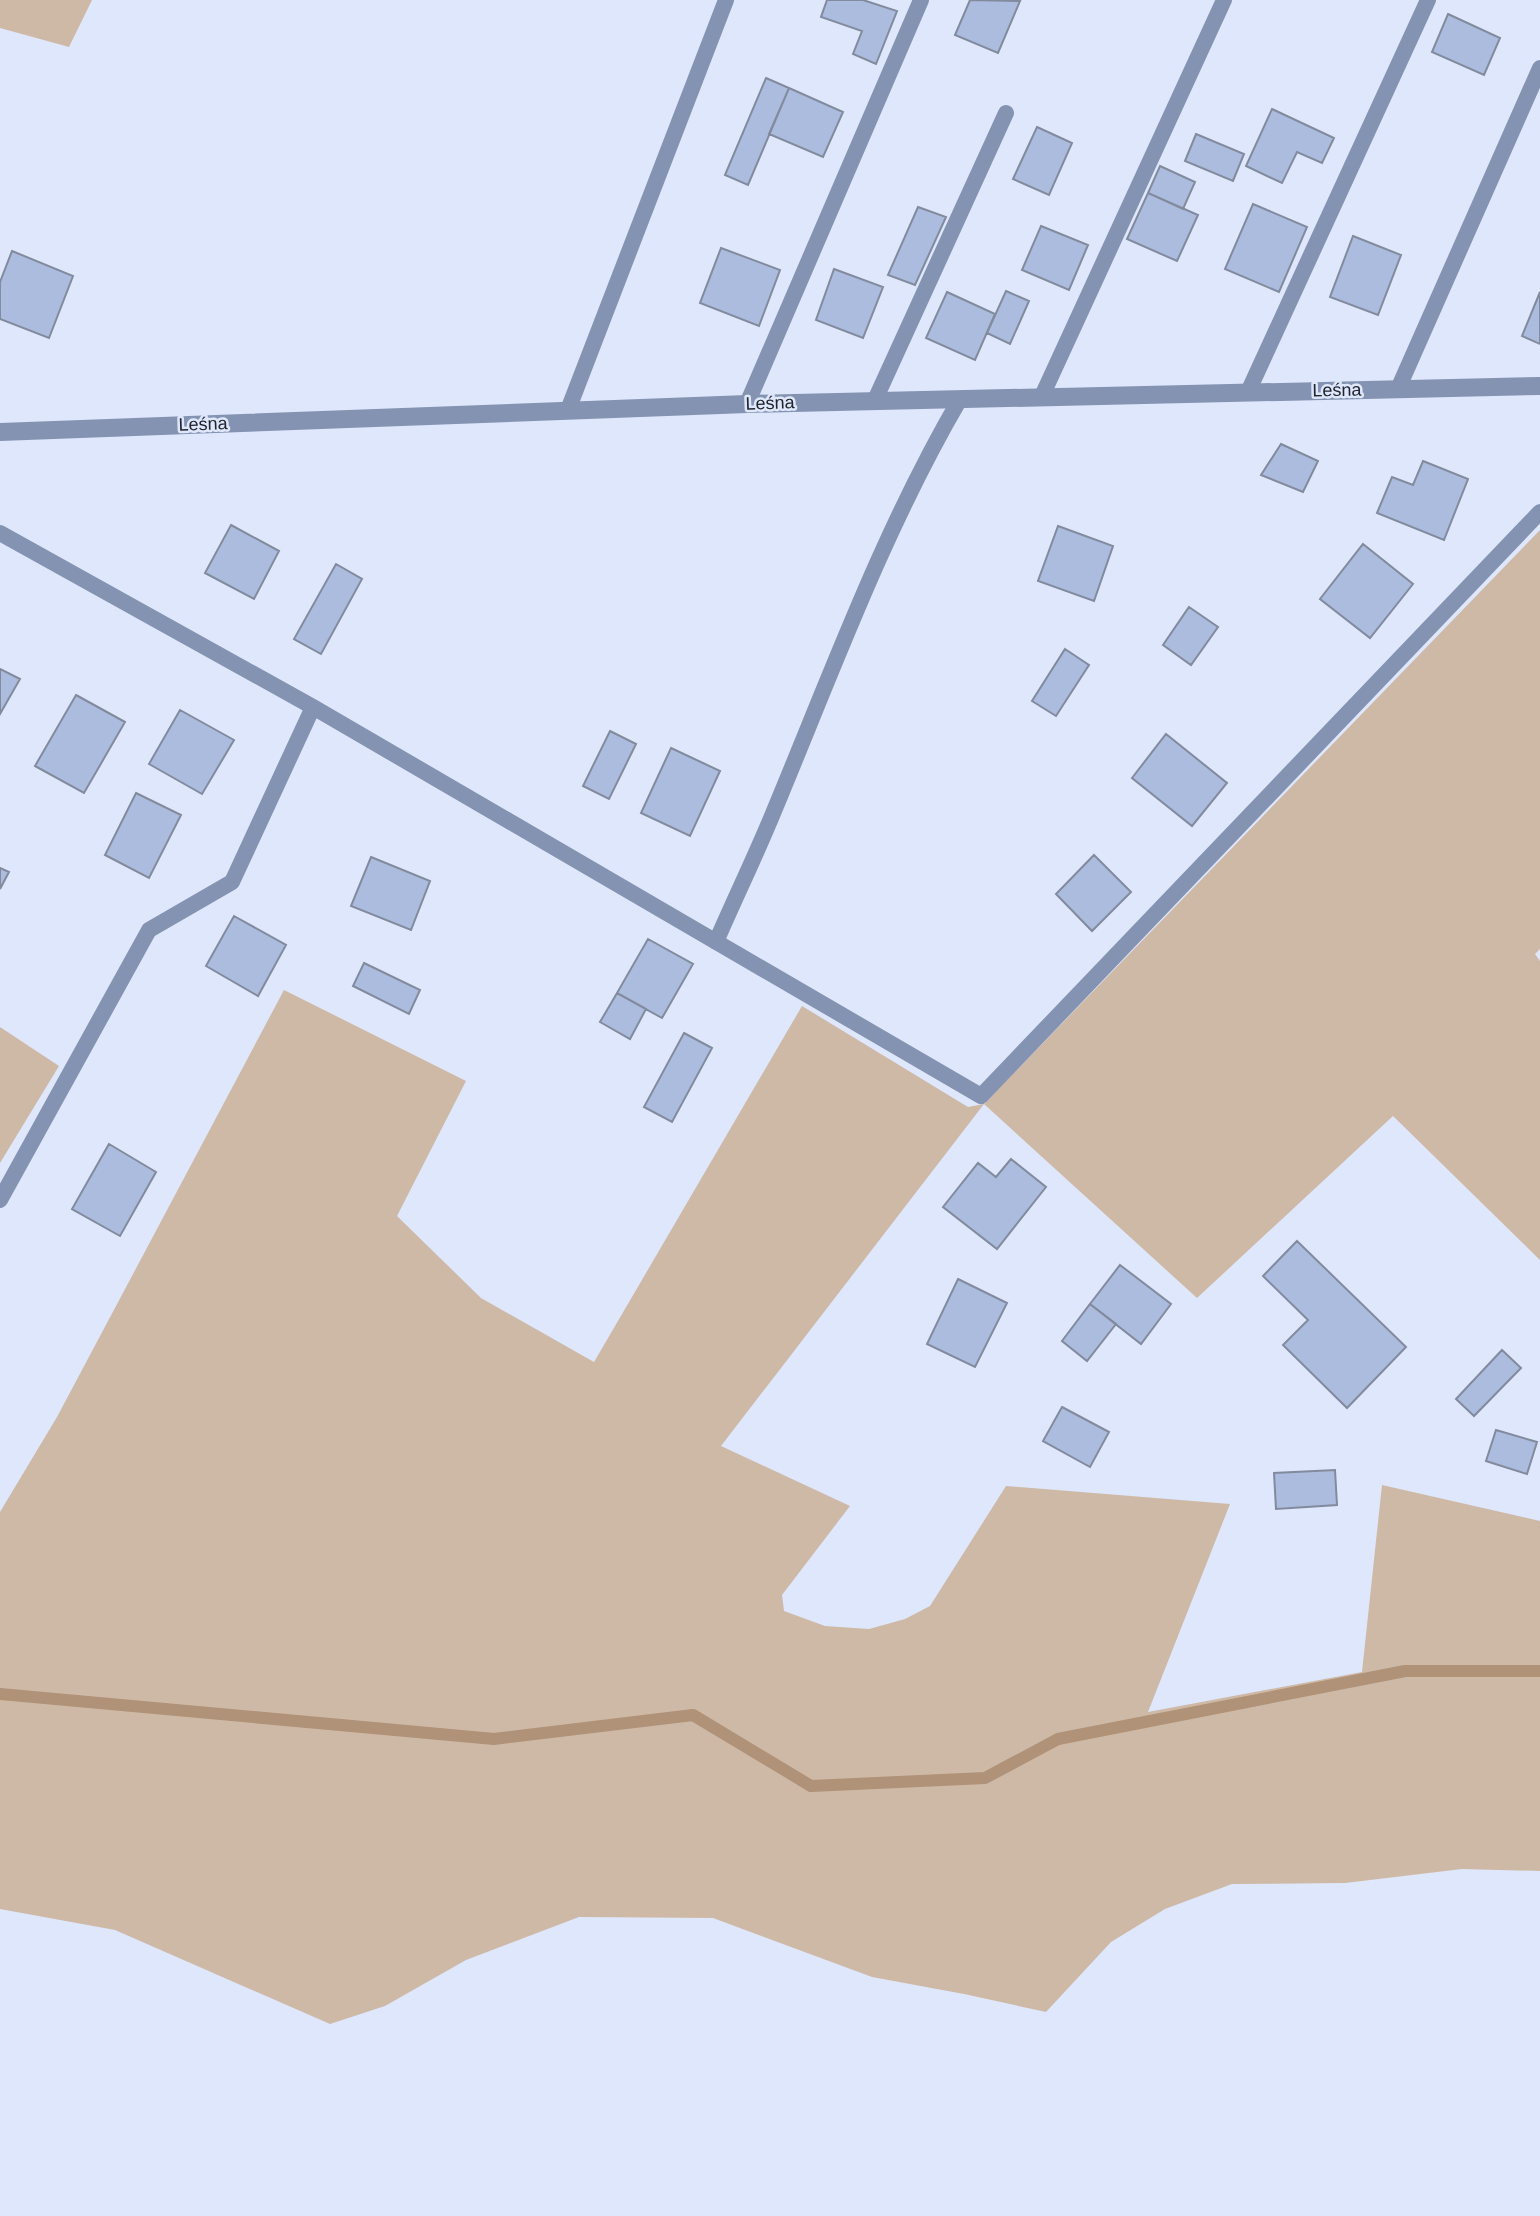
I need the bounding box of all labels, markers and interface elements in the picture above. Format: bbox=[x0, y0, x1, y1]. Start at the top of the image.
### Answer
street label: Leśna bbox=[1312, 380, 1363, 400]
street label: Leśna bbox=[745, 392, 796, 414]
street label: Leśna bbox=[178, 413, 229, 435]

